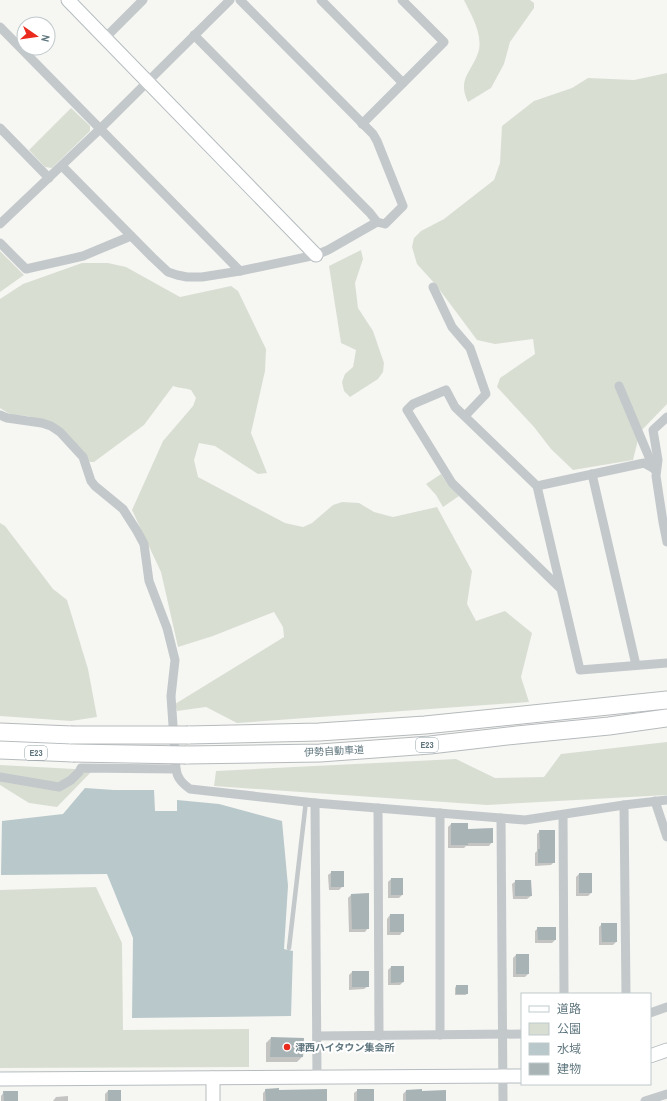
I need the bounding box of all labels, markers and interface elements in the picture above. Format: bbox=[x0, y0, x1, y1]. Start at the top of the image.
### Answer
north arrow bbox=[16, 16, 56, 56]
text: N bbox=[38, 34, 53, 43]
road number: E23 bbox=[416, 738, 438, 752]
street label: 伊勢自動車道 bbox=[304, 743, 364, 759]
road number: E23 bbox=[25, 746, 47, 760]
legend bbox=[521, 993, 651, 1085]
text: 道路 bbox=[557, 1001, 581, 1017]
text: 公園 bbox=[557, 1021, 581, 1037]
place label: 津西ハイタウン集会所 bbox=[295, 1041, 394, 1054]
text: 水域 bbox=[557, 1041, 581, 1057]
marker: 津西ハイタウン集会所 bbox=[282, 1042, 292, 1052]
text: 建物 bbox=[557, 1061, 581, 1077]

